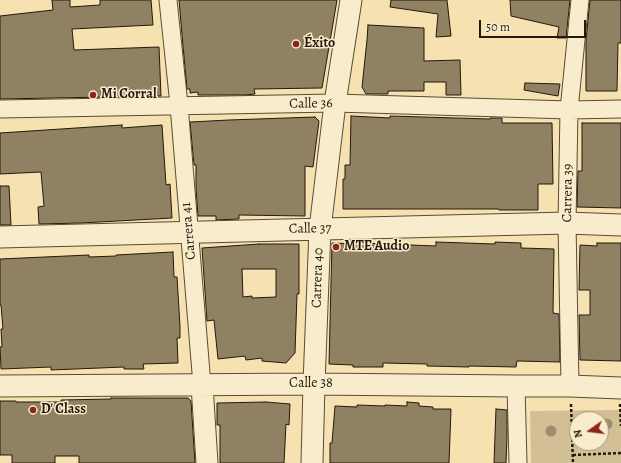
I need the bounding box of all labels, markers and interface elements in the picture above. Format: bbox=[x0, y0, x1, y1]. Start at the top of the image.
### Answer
scale bar bbox=[481, 12, 588, 38]
text: 50 m bbox=[486, 19, 510, 35]
place label: Éxito bbox=[304, 36, 335, 52]
marker: Éxito bbox=[291, 39, 301, 49]
place label: Mi Corral bbox=[101, 87, 157, 103]
marker: Mi Corral bbox=[88, 90, 98, 100]
street label: Calle 36 bbox=[289, 95, 333, 113]
street label: Carrera 39 bbox=[559, 163, 577, 223]
street label: Carrera 41 bbox=[178, 201, 200, 261]
street label: Calle 37 bbox=[288, 220, 332, 238]
place label: MTE Audio bbox=[344, 239, 409, 255]
marker: MTE Audio bbox=[331, 242, 341, 252]
street label: Carrera 40 bbox=[309, 247, 327, 309]
street label: Calle 38 bbox=[289, 376, 333, 392]
place label: D' Class bbox=[41, 402, 86, 418]
marker: D' Class bbox=[28, 405, 38, 415]
north arrow bbox=[569, 411, 609, 451]
text: N bbox=[570, 428, 586, 439]

